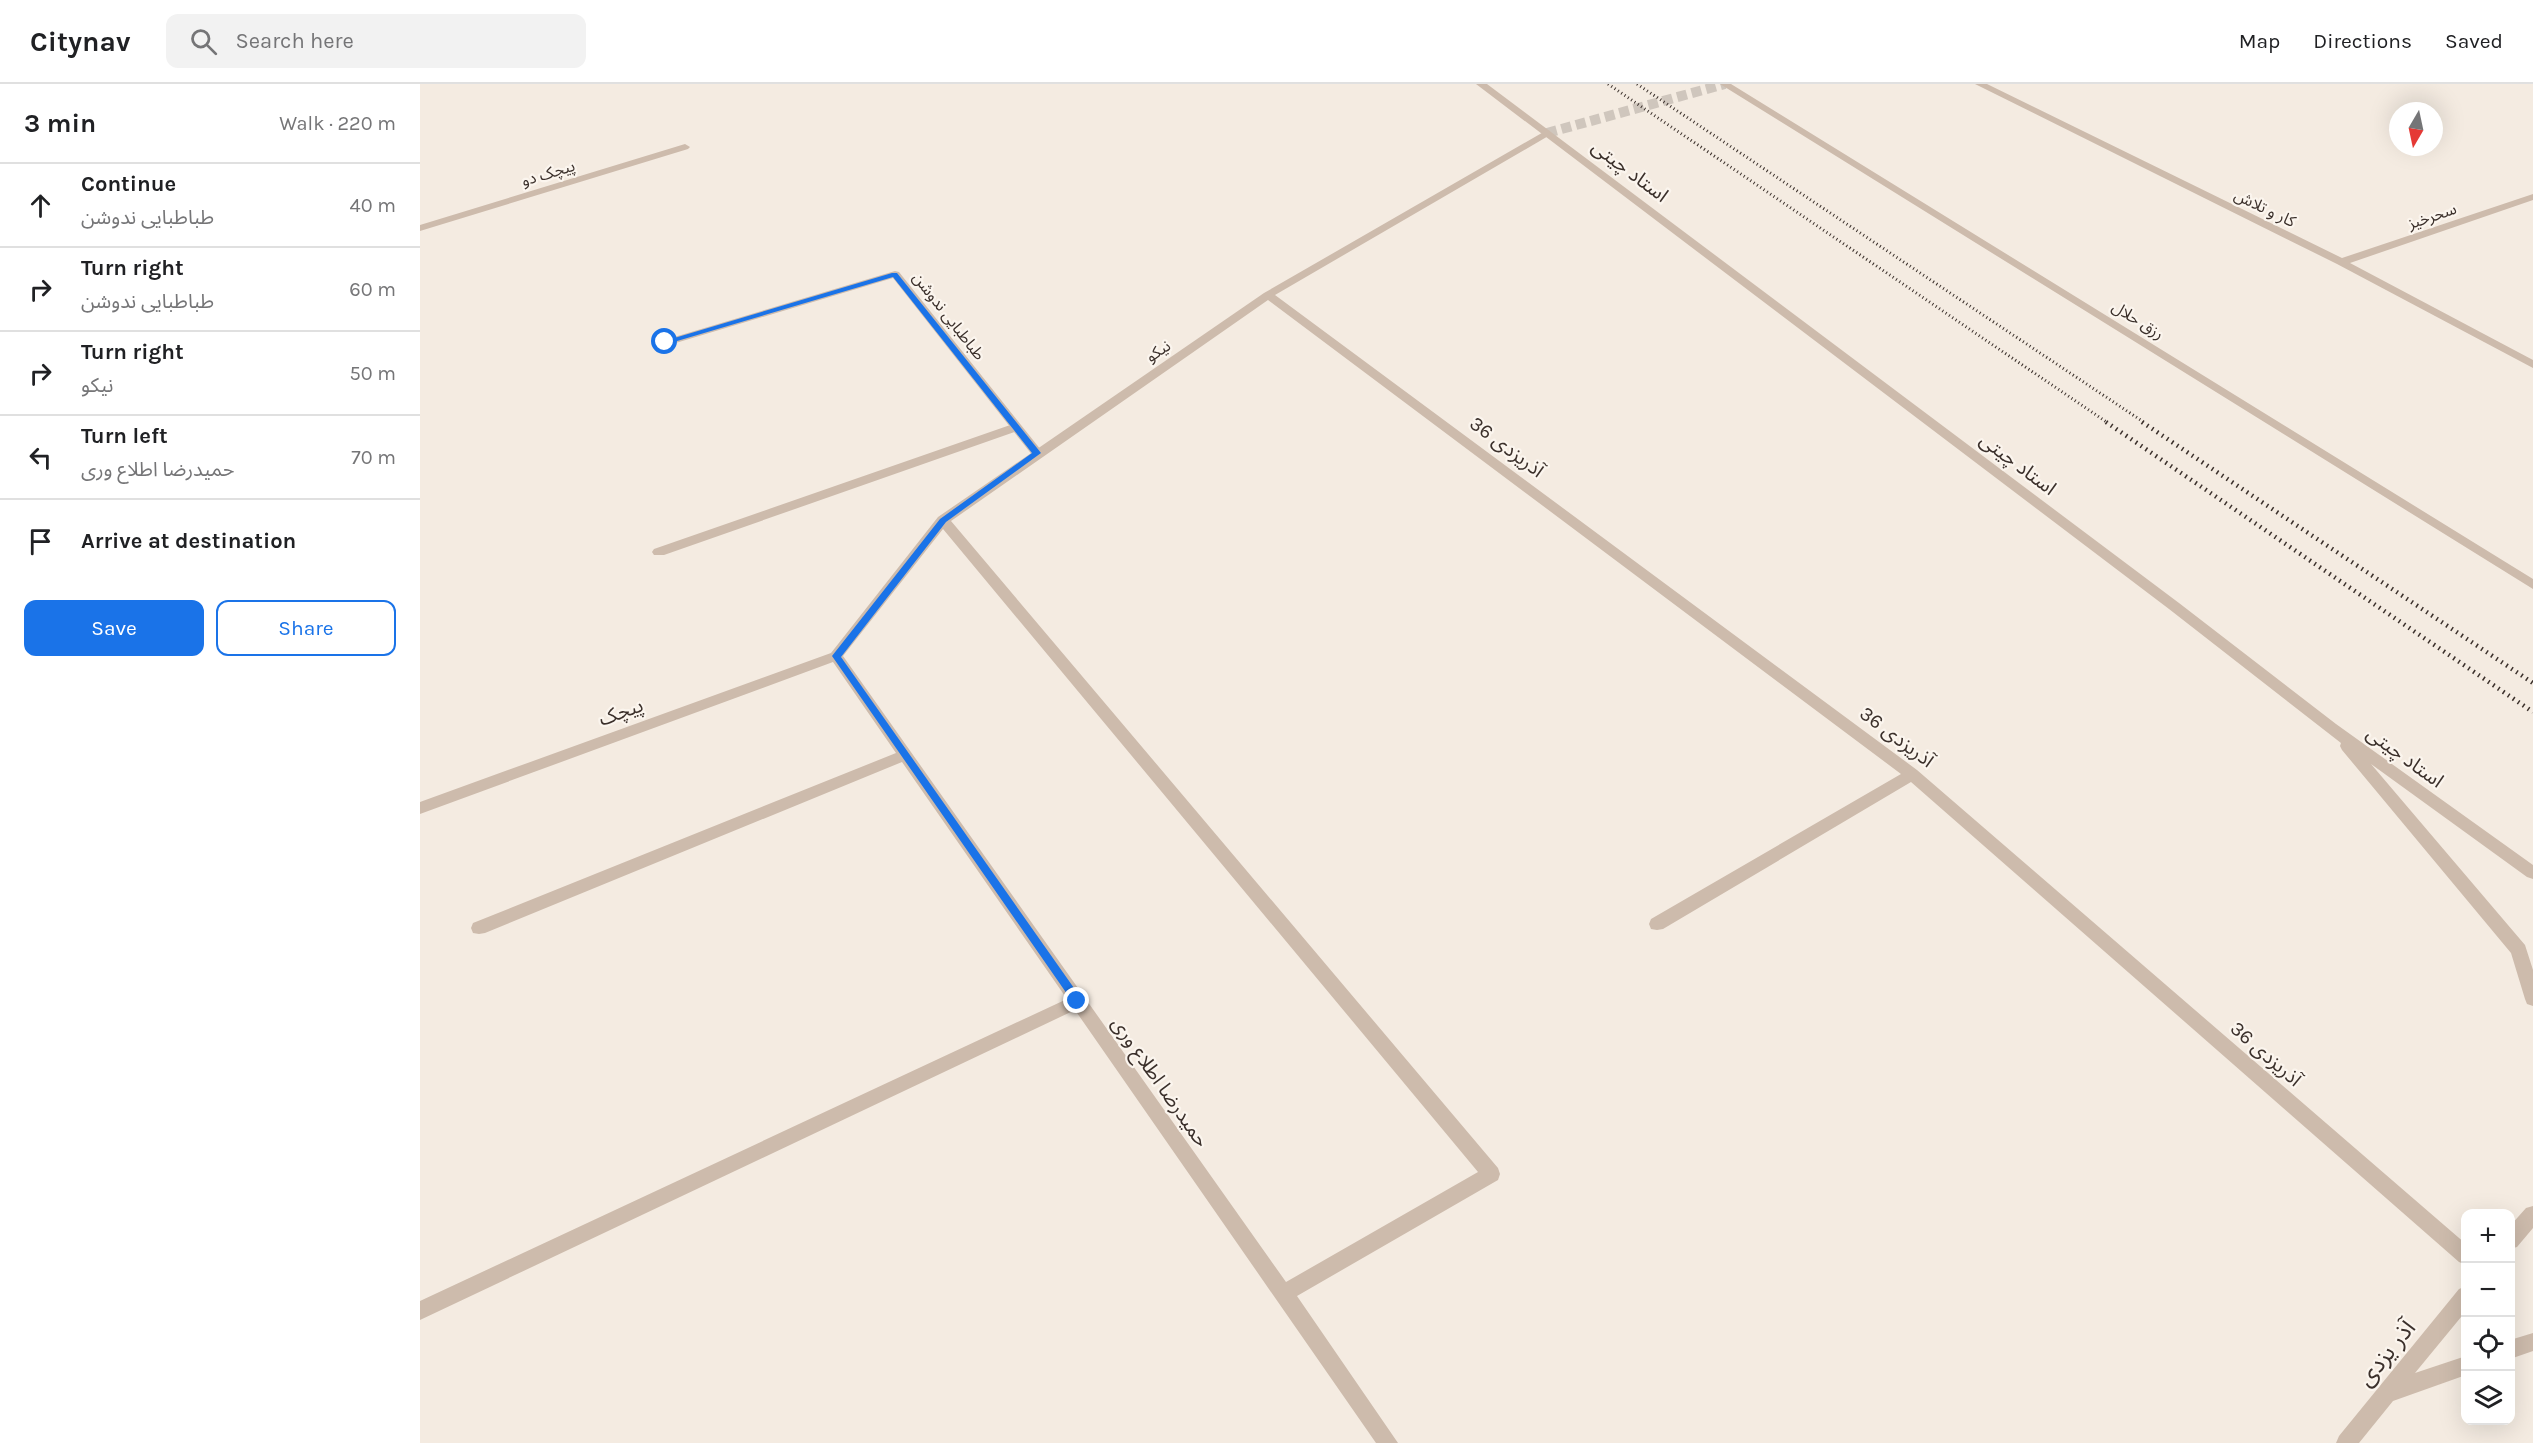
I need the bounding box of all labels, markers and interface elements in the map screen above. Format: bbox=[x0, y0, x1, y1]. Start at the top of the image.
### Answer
search box bbox=[166, 14, 586, 68]
text: Citynav bbox=[30, 25, 130, 58]
icon: search bbox=[187, 25, 220, 58]
text: Search here bbox=[235, 28, 354, 54]
text: Map bbox=[2239, 29, 2280, 53]
text: Directions bbox=[2313, 29, 2412, 53]
text: Saved bbox=[2445, 29, 2503, 53]
north arrow bbox=[2389, 102, 2443, 156]
text: 3 min bbox=[24, 108, 96, 139]
text: Walk · 220 m bbox=[279, 112, 396, 135]
street label: استاد چیتی bbox=[1587, 135, 1673, 208]
street label: پیچک دو bbox=[519, 156, 577, 191]
text: Continue bbox=[81, 171, 176, 197]
street label: کار و تلاش bbox=[2231, 185, 2299, 231]
icon: ahead bbox=[24, 189, 57, 222]
text: 40 m bbox=[350, 194, 396, 217]
street label: سحرخیز bbox=[2404, 199, 2459, 233]
text: طباطبایی ندوشن bbox=[81, 206, 214, 229]
text: Turn right bbox=[81, 255, 184, 281]
street label: طباطبایی ندوشن bbox=[909, 268, 989, 364]
icon: right bbox=[24, 273, 57, 306]
text: 60 m bbox=[349, 278, 396, 301]
text: طباطبایی ندوشن bbox=[81, 290, 214, 313]
street label: رزق حلال bbox=[2108, 297, 2167, 344]
route start bbox=[651, 328, 677, 354]
street label: نیکو bbox=[1142, 336, 1174, 366]
text: Turn right bbox=[81, 339, 184, 365]
icon: right bbox=[24, 357, 57, 390]
text: 50 m bbox=[349, 362, 396, 385]
text: نیکو bbox=[81, 374, 113, 397]
street label: آذریزدی 36 bbox=[1465, 412, 1550, 483]
text: Turn left bbox=[81, 423, 168, 449]
street label: استاد چیتی bbox=[1975, 428, 2061, 501]
icon: left bbox=[24, 441, 57, 474]
text: 70 m bbox=[351, 446, 396, 469]
text: حمیدرضا اطلاع وری bbox=[81, 458, 234, 481]
icon: arrive bbox=[24, 525, 57, 558]
text: Arrive at destination bbox=[81, 528, 296, 554]
button: Save bbox=[24, 600, 204, 656]
button: Share bbox=[216, 600, 396, 656]
street label: پیچک bbox=[596, 693, 647, 732]
street label: آذریزدی 36 bbox=[1855, 702, 1940, 773]
street label: استاد چیتی bbox=[2361, 721, 2448, 793]
route end bbox=[1063, 987, 1089, 1013]
street label: حمیدرضا اطلاع وری bbox=[1104, 1013, 1213, 1153]
street label: آذریزدی 36 bbox=[2226, 1017, 2307, 1092]
map controls bbox=[2461, 1209, 2515, 1425]
button: + bbox=[2461, 1209, 2515, 1263]
button: − bbox=[2461, 1263, 2515, 1317]
street label: آذر یزدی bbox=[2351, 1313, 2422, 1392]
button: locate bbox=[2461, 1317, 2515, 1371]
button: layers bbox=[2461, 1371, 2515, 1425]

